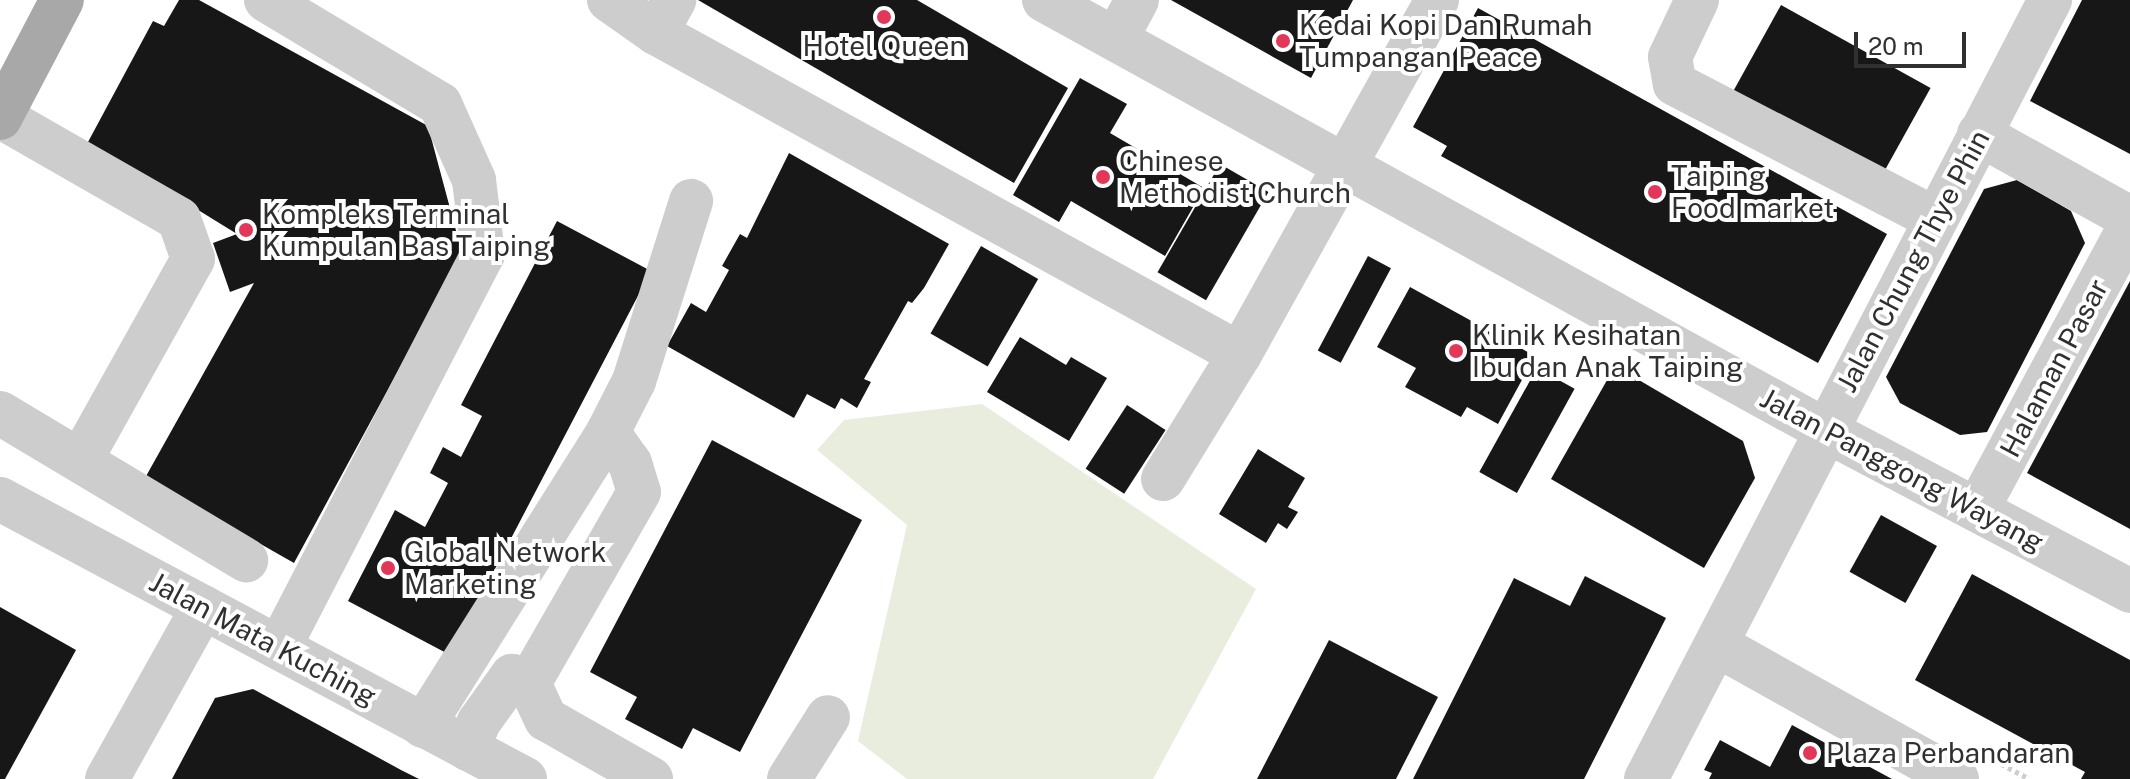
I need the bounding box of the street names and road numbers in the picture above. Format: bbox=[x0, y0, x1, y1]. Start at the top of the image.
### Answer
street label: Jalan Chung Thye Phin bbox=[1830, 124, 1996, 398]
street label: Halaman Pasar bbox=[1993, 273, 2115, 463]
street label: Jalan Panggong Wayang bbox=[1754, 381, 2050, 559]
street label: Jalan Mata Kuching bbox=[144, 565, 382, 713]

